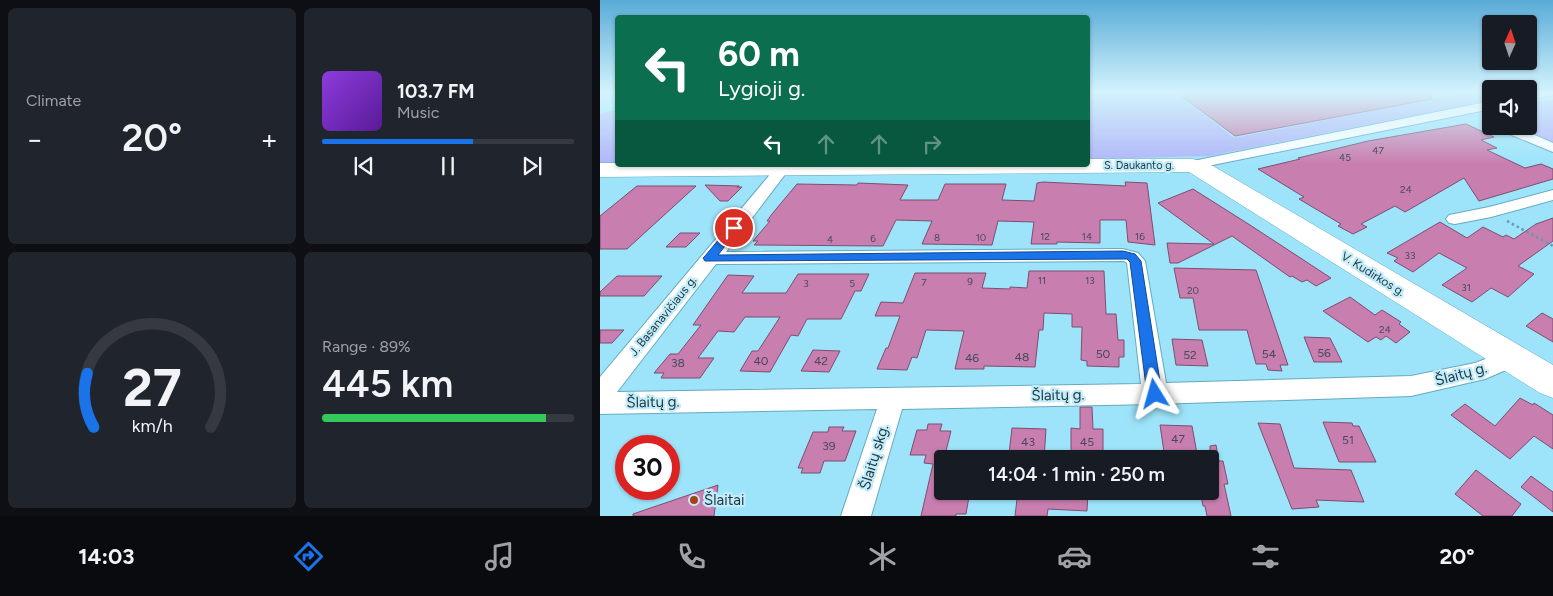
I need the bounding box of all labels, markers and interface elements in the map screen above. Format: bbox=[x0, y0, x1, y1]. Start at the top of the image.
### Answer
north arrow bbox=[1482, 15, 1538, 70]
map controls bbox=[1482, 15, 1537, 135]
text: 60 m bbox=[718, 33, 800, 75]
icon: left bbox=[635, 35, 700, 100]
text: Lygioji g. bbox=[718, 75, 805, 102]
text: 103.7 FM bbox=[397, 80, 475, 103]
button: sound bbox=[1482, 80, 1537, 135]
text: Climate bbox=[26, 91, 81, 110]
text: Music bbox=[397, 103, 439, 122]
text: 20° bbox=[122, 115, 182, 161]
text: − bbox=[26, 122, 43, 156]
text: + bbox=[261, 122, 278, 156]
icon: left bbox=[759, 130, 787, 158]
icon: ahead bbox=[812, 130, 840, 158]
icon: ahead bbox=[865, 130, 893, 158]
icon: right bbox=[918, 130, 946, 158]
house number: 47 bbox=[1372, 144, 1384, 157]
house number: 45 bbox=[1339, 151, 1351, 164]
icon: previous bbox=[350, 152, 378, 180]
icon: pause bbox=[434, 152, 462, 180]
icon: next bbox=[518, 152, 546, 180]
street label: S. Daukanto g. bbox=[1104, 159, 1174, 172]
house number: 24 bbox=[1400, 183, 1412, 196]
pin bbox=[713, 207, 755, 249]
icon: arrive bbox=[720, 214, 748, 242]
house number: 12 bbox=[1040, 230, 1050, 243]
house number: 14 bbox=[1082, 230, 1092, 243]
house number: 16 bbox=[1135, 230, 1145, 243]
house number: 8 bbox=[934, 231, 940, 244]
house number: 10 bbox=[976, 231, 986, 244]
house number: 6 bbox=[870, 232, 876, 245]
house number: 4 bbox=[827, 233, 833, 246]
street label: V. Kudirkos g. bbox=[1339, 249, 1407, 299]
house number: 33 bbox=[1405, 249, 1415, 262]
street label: J. Basanavičiaus g. bbox=[626, 273, 700, 359]
house number: 11 bbox=[1038, 274, 1046, 287]
house number: 13 bbox=[1085, 274, 1095, 287]
house number: 9 bbox=[967, 275, 973, 288]
house number: 7 bbox=[921, 276, 927, 289]
house number: 3 bbox=[803, 277, 809, 290]
house number: 5 bbox=[849, 277, 855, 290]
house number: 31 bbox=[1461, 281, 1471, 294]
house number: 20 bbox=[1187, 284, 1199, 297]
house number: 24 bbox=[1379, 323, 1391, 336]
text: Range · 89% bbox=[322, 337, 411, 356]
house number: 56 bbox=[1317, 346, 1331, 360]
house number: 50 bbox=[1096, 347, 1111, 361]
house number: 54 bbox=[1262, 347, 1277, 361]
house number: 52 bbox=[1183, 348, 1197, 362]
house number: 48 bbox=[1015, 350, 1029, 364]
house number: 46 bbox=[965, 351, 979, 365]
house number: 40 bbox=[753, 354, 769, 368]
house number: 42 bbox=[814, 354, 828, 368]
house number: 38 bbox=[671, 356, 685, 370]
text: 27 bbox=[122, 357, 182, 419]
street label: Šlaitų g. bbox=[1433, 358, 1489, 390]
text: 445 km bbox=[322, 361, 453, 407]
position arrow bbox=[1128, 367, 1180, 419]
street label: Šlaitų g. bbox=[1031, 386, 1085, 404]
street label: Šlaitų g. bbox=[626, 393, 680, 411]
text: km/h bbox=[132, 415, 172, 436]
street label: Šlaitų skg. bbox=[856, 422, 892, 492]
house number: 47 bbox=[1171, 432, 1185, 446]
house number: 51 bbox=[1342, 433, 1354, 447]
speed limit sign: 30 bbox=[615, 435, 680, 500]
house number: 43 bbox=[1021, 435, 1035, 449]
house number: 45 bbox=[1080, 435, 1094, 449]
house number: 39 bbox=[822, 439, 836, 453]
text: 14:04 · 1 min · 250 m bbox=[988, 463, 1165, 486]
place label: Šlaitai bbox=[704, 491, 744, 509]
marker: Šlaitai bbox=[688, 494, 700, 506]
icon: directions bbox=[291, 539, 326, 574]
icon: music bbox=[482, 539, 517, 574]
icon: phone bbox=[674, 539, 709, 574]
icon: climate bbox=[865, 539, 900, 574]
icon: car bbox=[1057, 539, 1092, 574]
icon: filters bbox=[1248, 539, 1283, 574]
text: 14:03 bbox=[78, 543, 135, 570]
text: 20° bbox=[1439, 543, 1475, 570]

